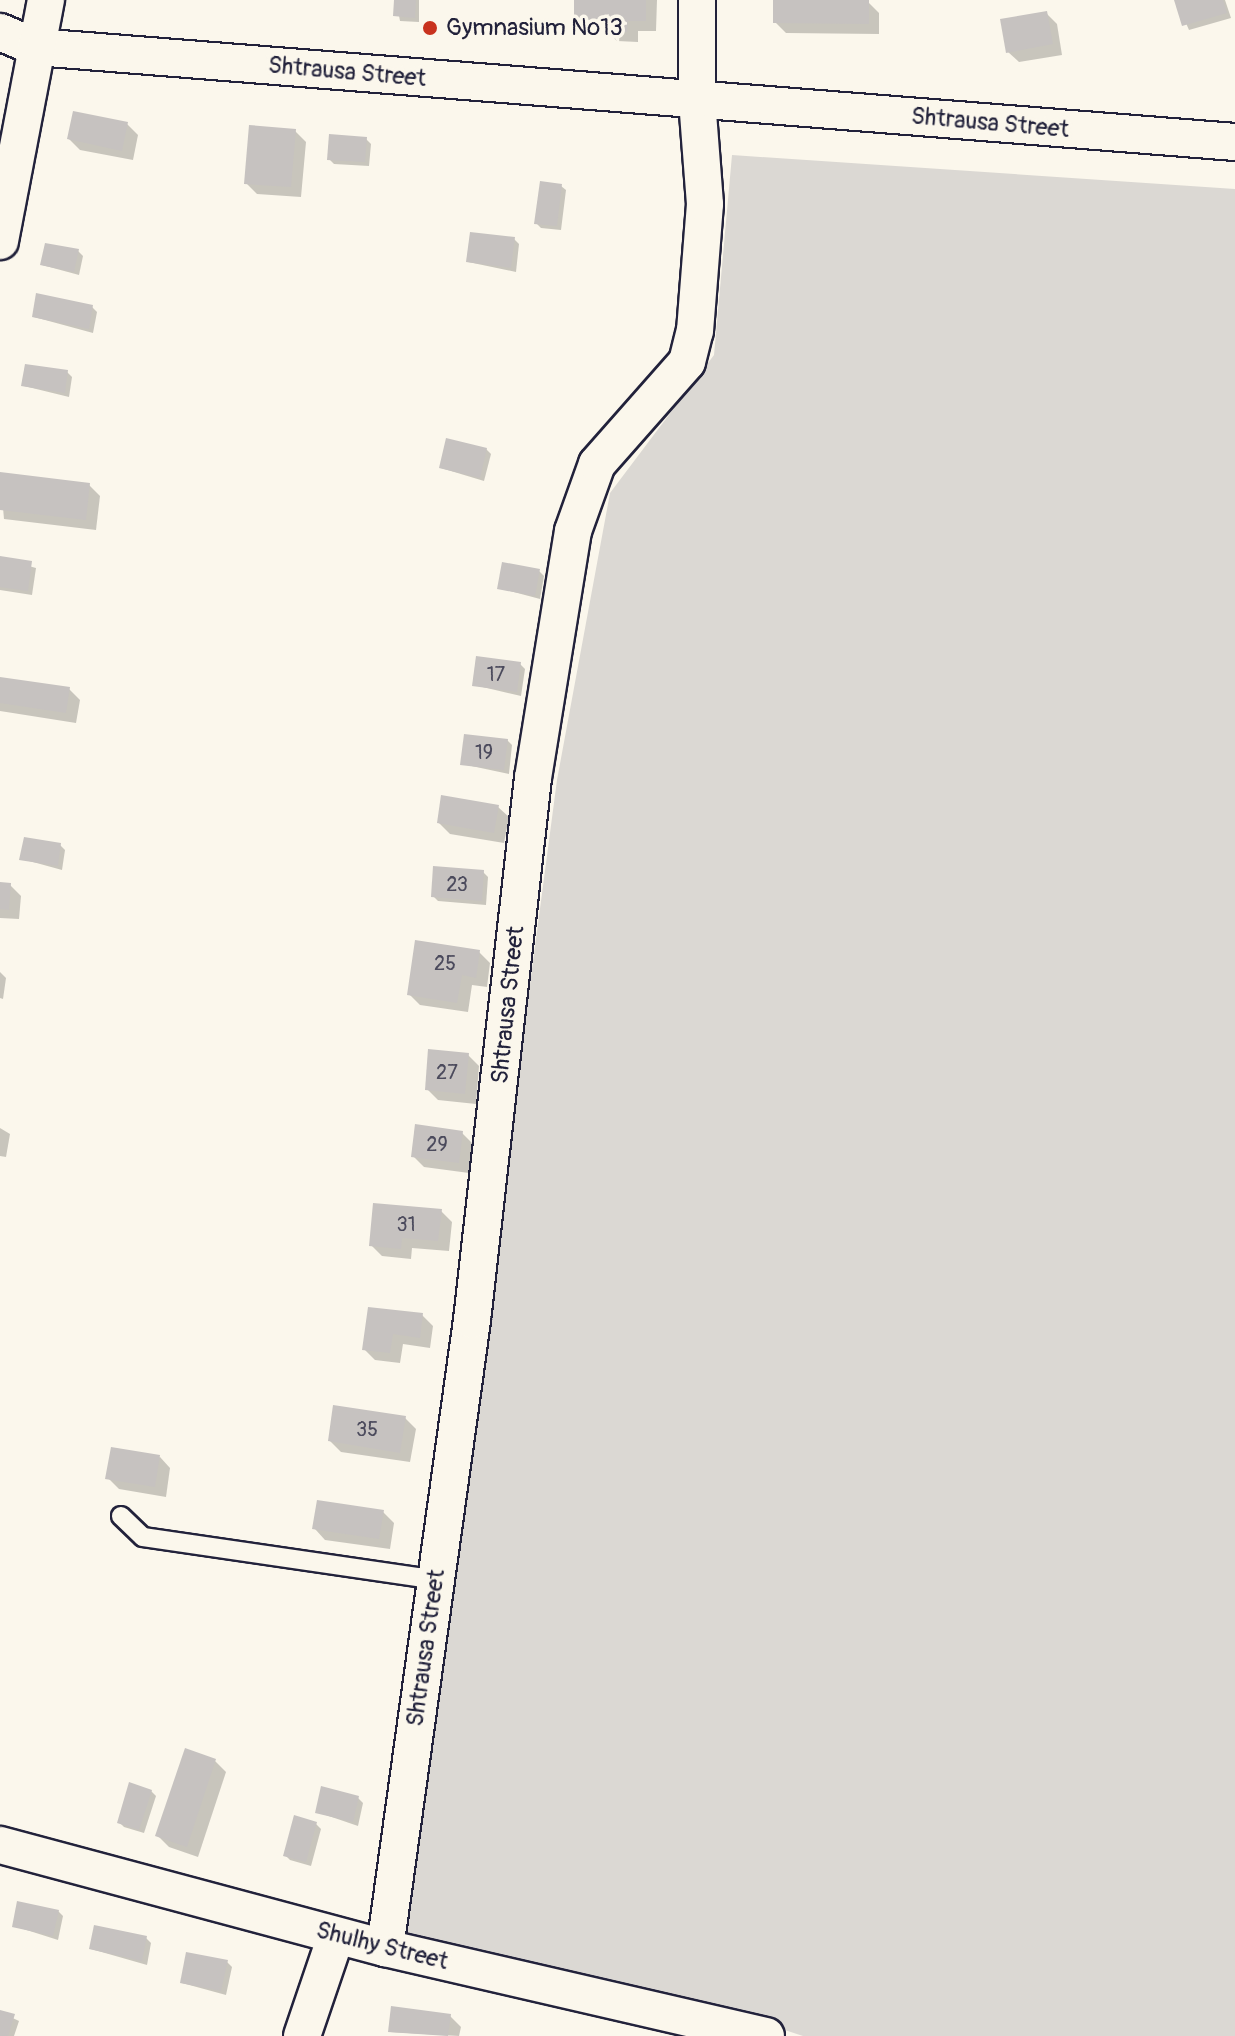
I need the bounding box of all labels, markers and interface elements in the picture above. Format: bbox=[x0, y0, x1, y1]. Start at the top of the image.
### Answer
place label: Gymnasium №13 bbox=[446, 14, 623, 42]
marker: Gymnasium №13 bbox=[421, 19, 439, 37]
street label: Shtrausa Street bbox=[267, 51, 427, 93]
street label: Shtrausa Street bbox=[910, 102, 1070, 144]
house number: 17 bbox=[487, 662, 505, 686]
house number: 19 bbox=[475, 740, 493, 764]
house number: 23 bbox=[446, 872, 468, 896]
street label: Shtrausa Street bbox=[485, 925, 531, 1085]
house number: 25 bbox=[434, 951, 456, 975]
house number: 27 bbox=[436, 1060, 458, 1084]
house number: 29 bbox=[426, 1132, 448, 1156]
house number: 31 bbox=[397, 1212, 415, 1236]
house number: 35 bbox=[356, 1417, 378, 1441]
street label: Shtrausa Street bbox=[401, 1568, 451, 1728]
street label: Shulhy Street bbox=[313, 1916, 451, 1976]

